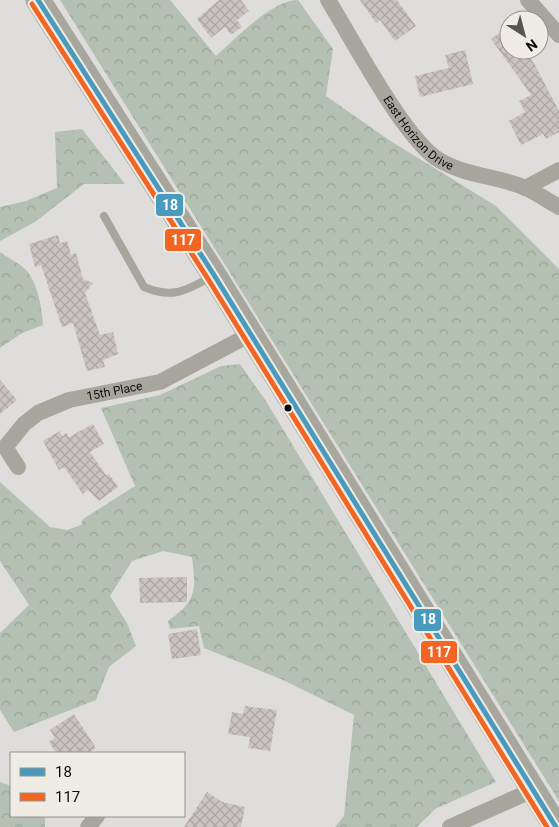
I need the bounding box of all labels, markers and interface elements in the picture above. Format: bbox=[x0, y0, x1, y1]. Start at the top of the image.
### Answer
north arrow bbox=[499, 10, 549, 60]
text: N bbox=[523, 36, 540, 55]
street label: East Horizon Drive bbox=[380, 93, 455, 173]
line badge: 18 bbox=[155, 193, 184, 217]
text: 18 bbox=[162, 197, 178, 213]
line badge: 117 bbox=[164, 228, 202, 252]
text: 117 bbox=[171, 232, 195, 248]
street label: 15th Place bbox=[85, 379, 144, 403]
unlabelled marker bbox=[283, 403, 293, 413]
line badge: 18 bbox=[413, 608, 442, 632]
text: 18 bbox=[420, 611, 436, 627]
line badge: 117 bbox=[420, 640, 458, 664]
text: 117 bbox=[427, 644, 451, 660]
legend bbox=[10, 752, 185, 817]
text: 18 bbox=[55, 763, 72, 781]
text: 117 bbox=[55, 788, 80, 806]

